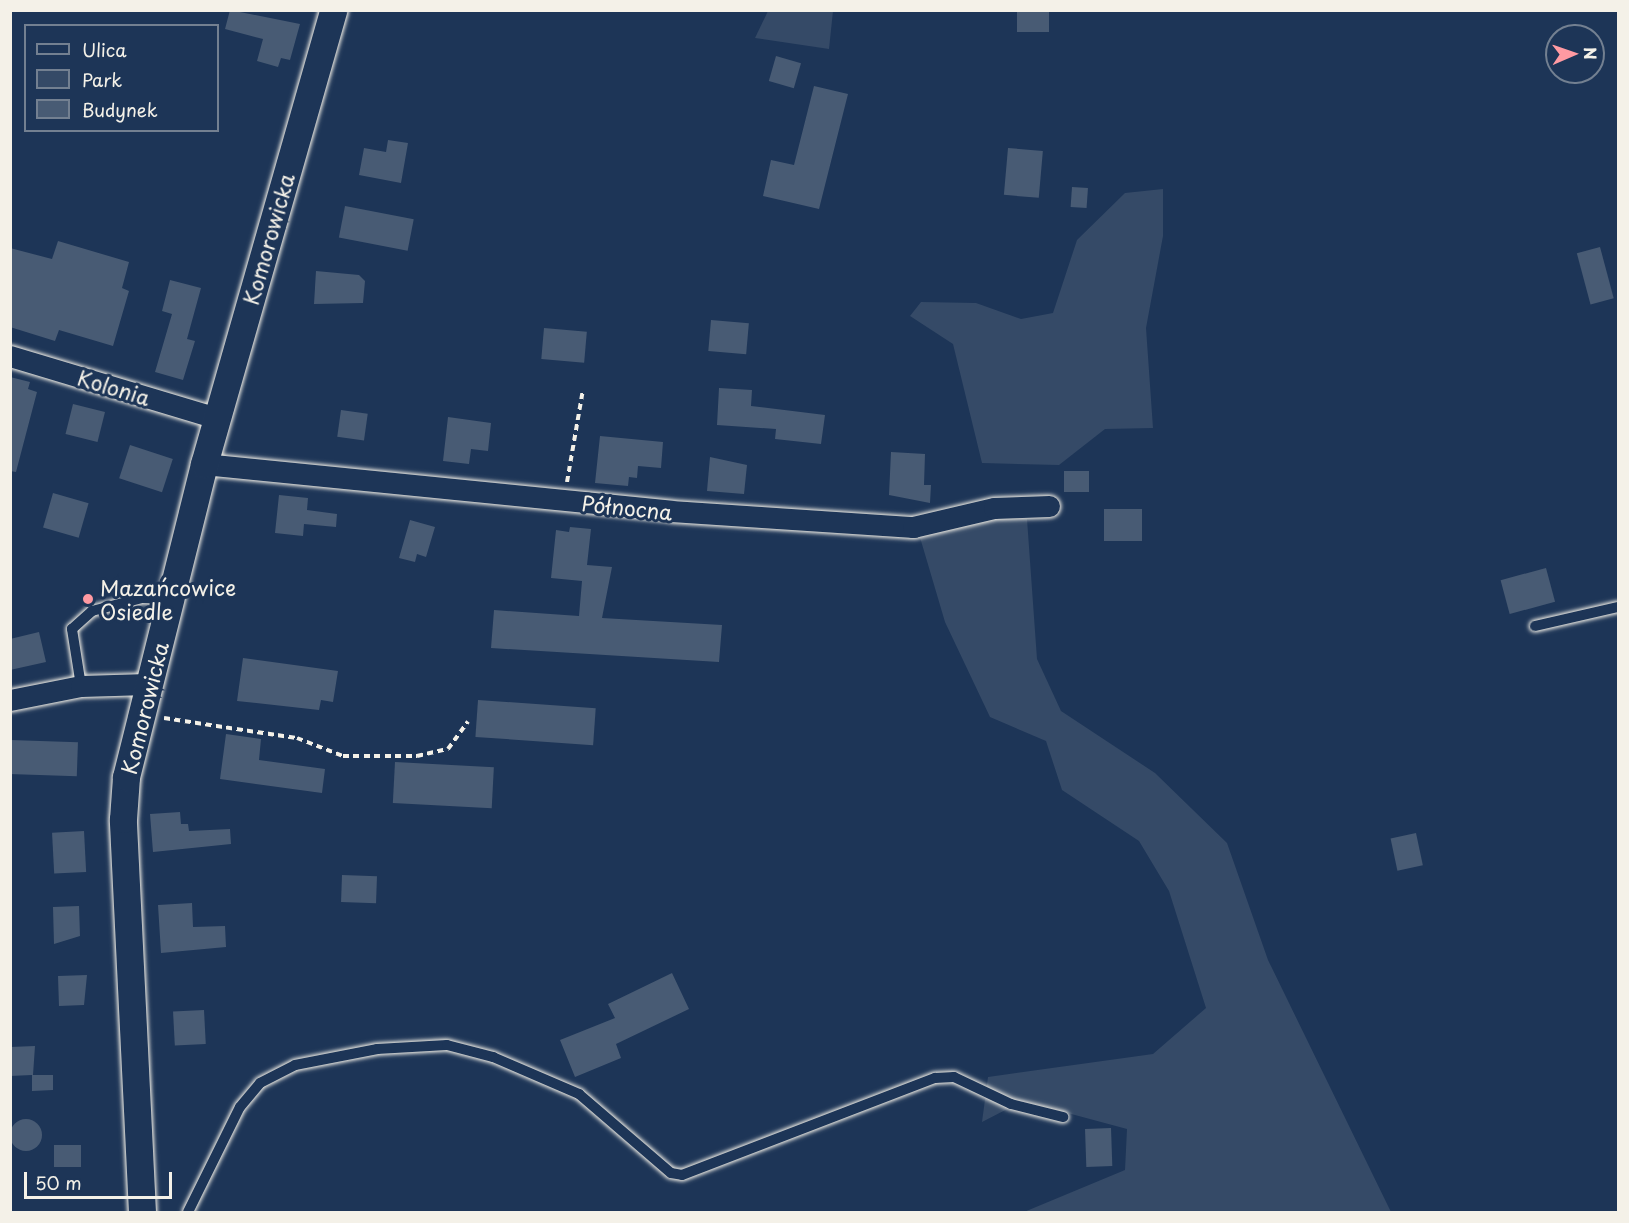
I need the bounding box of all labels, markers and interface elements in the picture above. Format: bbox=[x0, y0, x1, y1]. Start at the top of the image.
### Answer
legend bbox=[24, 24, 219, 132]
north arrow bbox=[1545, 24, 1605, 84]
text: Ulica bbox=[82, 36, 127, 63]
text: N bbox=[1579, 47, 1603, 60]
text: Park bbox=[82, 66, 122, 93]
text: Budynek bbox=[82, 96, 158, 123]
street label: Komorowicka bbox=[237, 170, 299, 308]
street label: Kolonia bbox=[75, 364, 153, 410]
street label: Północna bbox=[580, 490, 674, 524]
place label: Mazańcowice Osiedle bbox=[100, 574, 236, 624]
marker: Mazańcowice Osiedle bbox=[81, 592, 95, 606]
street label: Komorowicka bbox=[115, 639, 173, 777]
scale bar bbox=[27, 1160, 176, 1198]
text: 50 m bbox=[35, 1169, 82, 1196]

